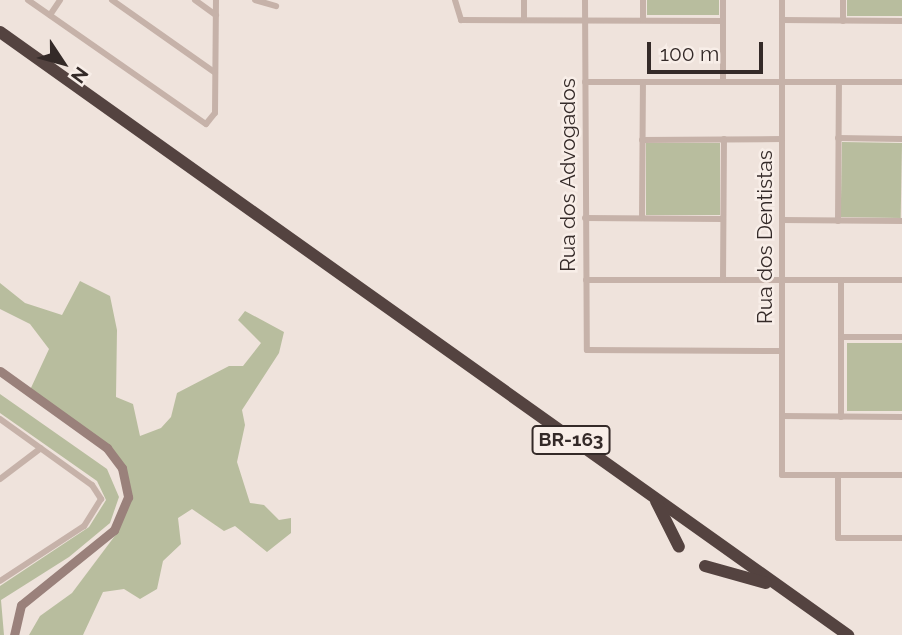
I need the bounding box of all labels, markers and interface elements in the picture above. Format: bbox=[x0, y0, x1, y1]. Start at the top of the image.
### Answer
north arrow bbox=[28, 28, 98, 98]
scale bar bbox=[650, 28, 766, 72]
text: 100 m bbox=[660, 41, 719, 66]
text: N bbox=[67, 63, 93, 88]
street label: Rua dos Advogados bbox=[555, 78, 581, 272]
street label: Rua dos Dentistas bbox=[752, 150, 778, 324]
road number: BR-163 bbox=[531, 424, 611, 456]

